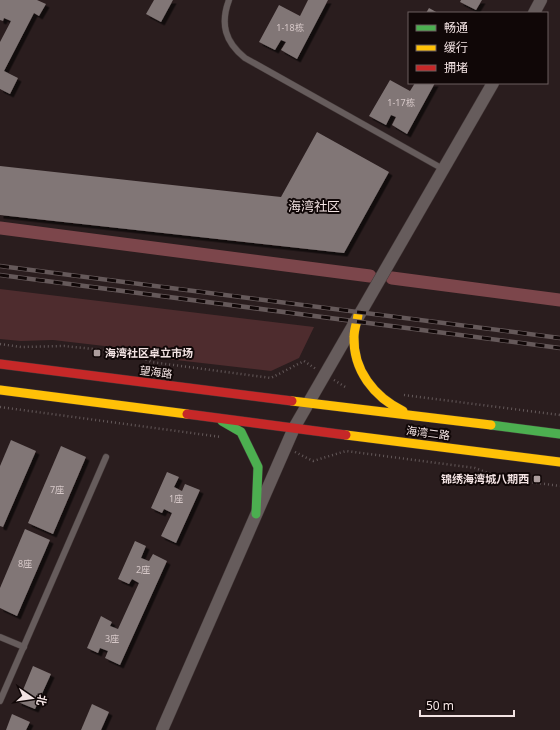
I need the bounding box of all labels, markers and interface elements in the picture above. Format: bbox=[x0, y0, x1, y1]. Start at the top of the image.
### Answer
legend bbox=[408, 12, 548, 84]
text: 畅通 bbox=[444, 19, 468, 36]
house number: 1-18栋 bbox=[276, 21, 304, 34]
text: 缓行 bbox=[444, 39, 468, 56]
text: 拥堵 bbox=[444, 59, 468, 76]
house number: 1-17栋 bbox=[387, 96, 415, 109]
district label: 海湾社区 bbox=[288, 197, 340, 215]
place label: 海湾社区卓立市场 bbox=[105, 345, 193, 360]
marker: 海湾社区卓立市场 bbox=[92, 348, 102, 358]
street label: 望海路 bbox=[139, 362, 173, 381]
street label: 海湾二路 bbox=[405, 422, 451, 443]
place label: 锦绣海湾城八期西 bbox=[441, 471, 529, 486]
marker: 锦绣海湾城八期西 bbox=[532, 474, 542, 484]
house number: 7座 bbox=[50, 483, 64, 496]
house number: 1座 bbox=[169, 492, 183, 505]
house number: 8座 bbox=[18, 557, 32, 570]
house number: 2座 bbox=[136, 563, 150, 576]
house number: 3座 bbox=[105, 632, 119, 645]
north arrow bbox=[12, 678, 52, 718]
scale bar bbox=[420, 692, 514, 718]
text: 北 bbox=[34, 693, 51, 707]
text: 50 m bbox=[426, 697, 454, 714]

